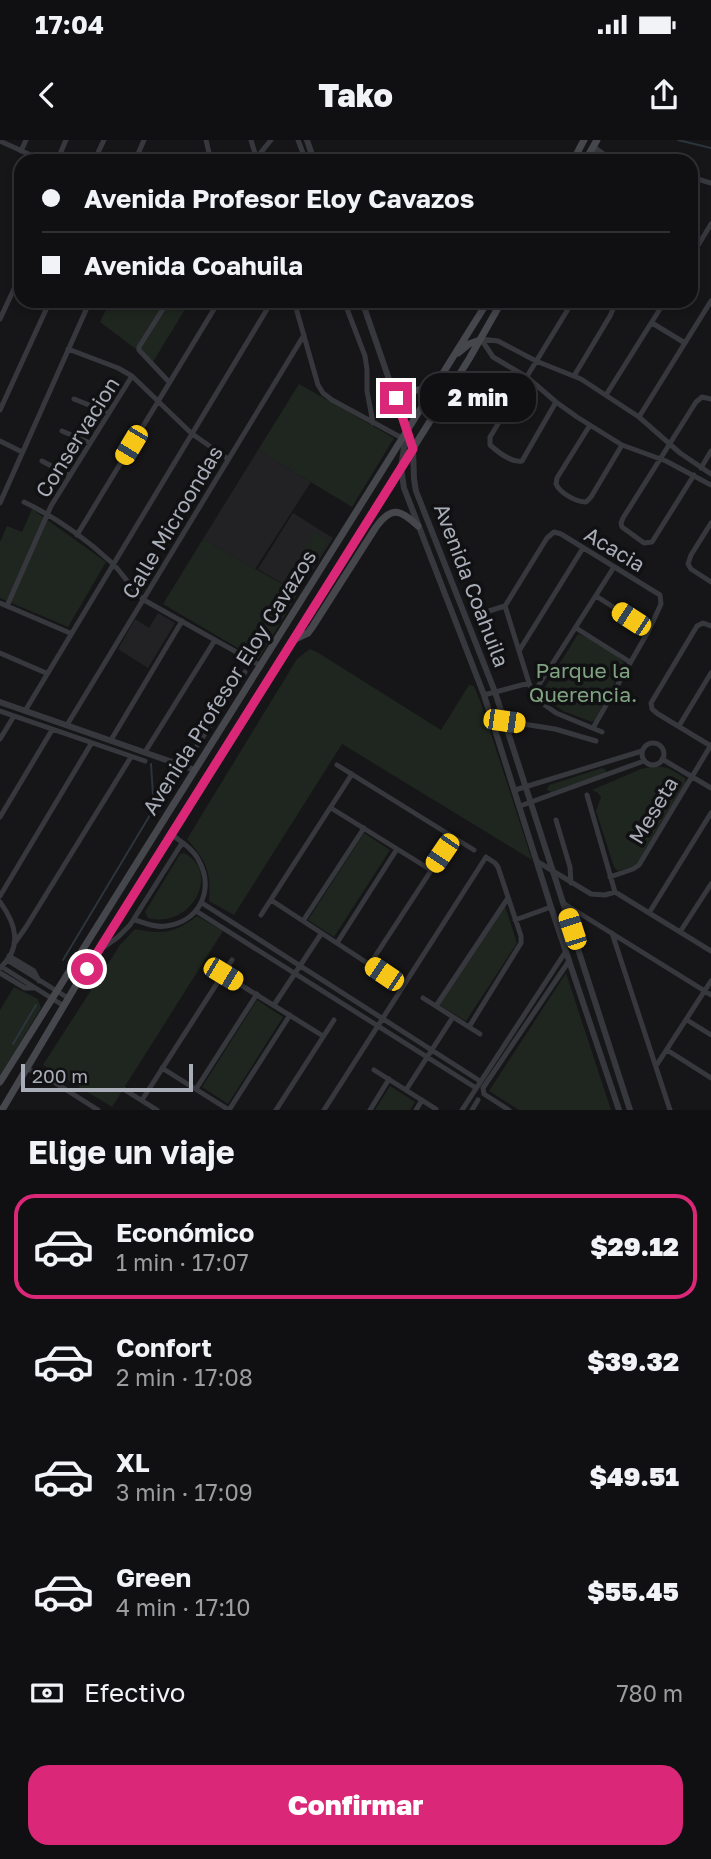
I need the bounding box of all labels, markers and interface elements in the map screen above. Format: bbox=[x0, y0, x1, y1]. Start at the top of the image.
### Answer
text: 17:04 bbox=[35, 9, 104, 40]
icon: back bbox=[28, 76, 66, 114]
text: Tako bbox=[318, 76, 393, 114]
icon: share bbox=[645, 76, 683, 114]
text: Avenida Profesor Eloy Cavazos bbox=[84, 183, 474, 214]
text: Avenida Coahuila bbox=[84, 250, 303, 281]
street label: Conservacion bbox=[30, 372, 124, 502]
callout: 2 min bbox=[420, 373, 536, 422]
route end bbox=[380, 382, 412, 414]
text: 2 min bbox=[448, 383, 508, 411]
car bbox=[112, 422, 151, 468]
street label: Calle Microondas bbox=[116, 441, 228, 603]
street label: Avenida Coahuila bbox=[429, 499, 515, 671]
street label: Acacia bbox=[580, 521, 650, 577]
street label: Avenida Profesor Eloy Cavazos bbox=[136, 545, 322, 819]
car bbox=[608, 599, 655, 639]
park label: Parque la Querencia. bbox=[529, 657, 637, 707]
car bbox=[482, 708, 527, 734]
street label: Meseta bbox=[623, 772, 683, 848]
car bbox=[422, 830, 463, 876]
car bbox=[556, 906, 589, 952]
route start bbox=[71, 953, 103, 985]
car bbox=[200, 954, 247, 994]
car bbox=[361, 954, 408, 994]
scale bar bbox=[21, 1061, 192, 1093]
text: 200 m bbox=[32, 1064, 88, 1087]
text: Elige un viaje bbox=[28, 1133, 235, 1171]
icon: car bbox=[32, 1215, 95, 1278]
text: Económico bbox=[116, 1217, 254, 1248]
text: $29.12 bbox=[590, 1231, 679, 1262]
text: 1 min · 17:07 bbox=[116, 1248, 249, 1276]
icon: car bbox=[32, 1330, 95, 1393]
text: Confort bbox=[116, 1332, 212, 1363]
text: $39.32 bbox=[587, 1346, 679, 1377]
text: 2 min · 17:08 bbox=[116, 1363, 253, 1391]
icon: car bbox=[32, 1445, 95, 1508]
text: XL bbox=[116, 1447, 150, 1478]
text: $49.51 bbox=[589, 1461, 679, 1492]
text: 3 min · 17:09 bbox=[116, 1478, 253, 1506]
icon: car bbox=[32, 1560, 95, 1623]
text: Green bbox=[116, 1562, 191, 1593]
text: $55.45 bbox=[587, 1576, 679, 1607]
text: 4 min · 17:10 bbox=[116, 1593, 251, 1621]
icon: cash bbox=[28, 1674, 66, 1712]
text: Efectivo bbox=[84, 1677, 185, 1708]
text: 780 m bbox=[616, 1679, 683, 1707]
button: Confirmar bbox=[28, 1765, 683, 1845]

